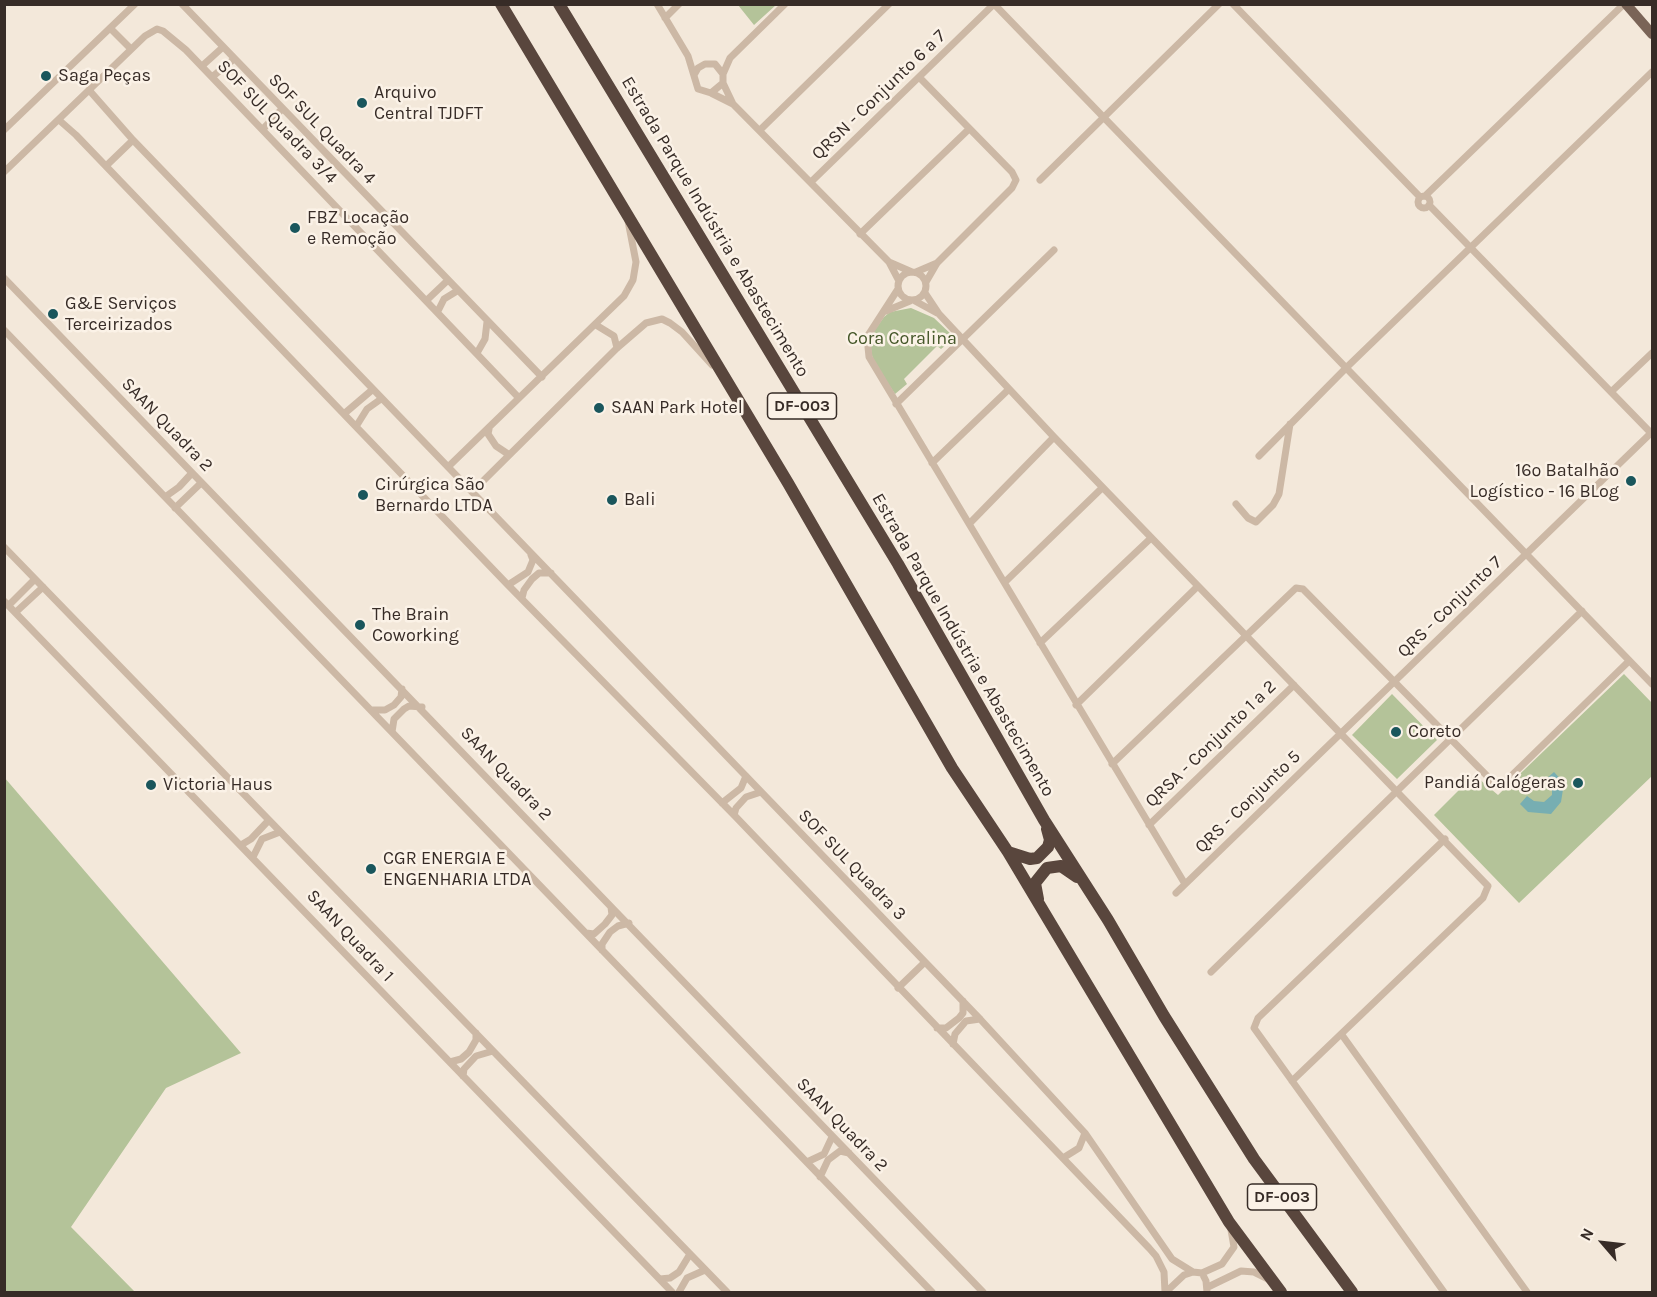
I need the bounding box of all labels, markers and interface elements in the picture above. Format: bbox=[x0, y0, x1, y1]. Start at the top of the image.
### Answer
street label: QRSN - Conjunto 6 a 7 bbox=[807, 25, 951, 165]
street label: SOF SUL Quadra 3/4 bbox=[212, 56, 342, 188]
place label: Saga Peças bbox=[58, 65, 151, 87]
marker: Saga Peças bbox=[39, 69, 53, 83]
street label: SOF SUL Quadra 4 bbox=[264, 69, 380, 189]
street label: Estrada Parque Indústria e Abastecimento bbox=[616, 73, 814, 381]
place label: Arquivo Central TJDFT bbox=[374, 82, 483, 124]
marker: Arquivo Central TJDFT bbox=[355, 96, 369, 110]
place label: FBZ Locação e Remoção bbox=[307, 207, 409, 250]
marker: FBZ Locação e Remoção bbox=[288, 221, 302, 235]
place label: G&E Serviços Terceirizados bbox=[65, 293, 177, 336]
marker: G&E Serviços Terceirizados bbox=[46, 307, 60, 321]
park label: Cora Coralina bbox=[847, 328, 957, 350]
street label: SAAN Quadra 2 bbox=[117, 373, 217, 477]
road number: DF-003 bbox=[768, 393, 836, 419]
place label: SAAN Park Hotel bbox=[611, 397, 743, 419]
marker: SAAN Park Hotel bbox=[592, 401, 606, 415]
place label: 16º Batalhão Logístico - 16 BLog bbox=[1470, 460, 1619, 502]
place label: Cirúrgica São Bernardo LTDA bbox=[375, 474, 493, 516]
marker: 16º Batalhão Logístico - 16 BLog bbox=[1624, 474, 1638, 488]
marker: Cirúrgica São Bernardo LTDA bbox=[356, 488, 370, 502]
place label: Bali bbox=[624, 489, 655, 511]
street label: Estrada Parque Indústria e Abastecimento bbox=[867, 489, 1059, 801]
marker: Bali bbox=[605, 493, 619, 507]
street label: QRS - Conjunto 7 bbox=[1393, 552, 1507, 662]
place label: The Brain Coworking bbox=[372, 604, 459, 646]
marker: The Brain Coworking bbox=[353, 618, 367, 632]
street label: QRSA - Conjunto 1 a 2 bbox=[1141, 676, 1281, 812]
place label: Coreto bbox=[1408, 721, 1461, 743]
street label: SAAN Quadra 2 bbox=[456, 722, 556, 826]
marker: Coreto bbox=[1389, 725, 1403, 739]
street label: QRS - Conjunto 5 bbox=[1191, 746, 1305, 858]
place label: Pandiá Calógeras bbox=[1424, 772, 1566, 794]
place label: Victoria Haus bbox=[163, 774, 273, 796]
marker: Pandiá Calógeras bbox=[1571, 776, 1585, 790]
marker: Victoria Haus bbox=[144, 778, 158, 792]
street label: SOF SUL Quadra 3 bbox=[794, 805, 910, 925]
place label: CGR ENERGIA E ENGENHARIA LTDA bbox=[383, 848, 531, 890]
marker: CGR ENERGIA E ENGENHARIA LTDA bbox=[364, 862, 378, 876]
street label: SAAN Quadra 1 bbox=[302, 885, 398, 987]
street label: SAAN Quadra 2 bbox=[792, 1073, 892, 1177]
road number: DF-003 bbox=[1248, 1184, 1316, 1210]
north arrow bbox=[1573, 1213, 1633, 1273]
text: N bbox=[1576, 1225, 1598, 1244]

